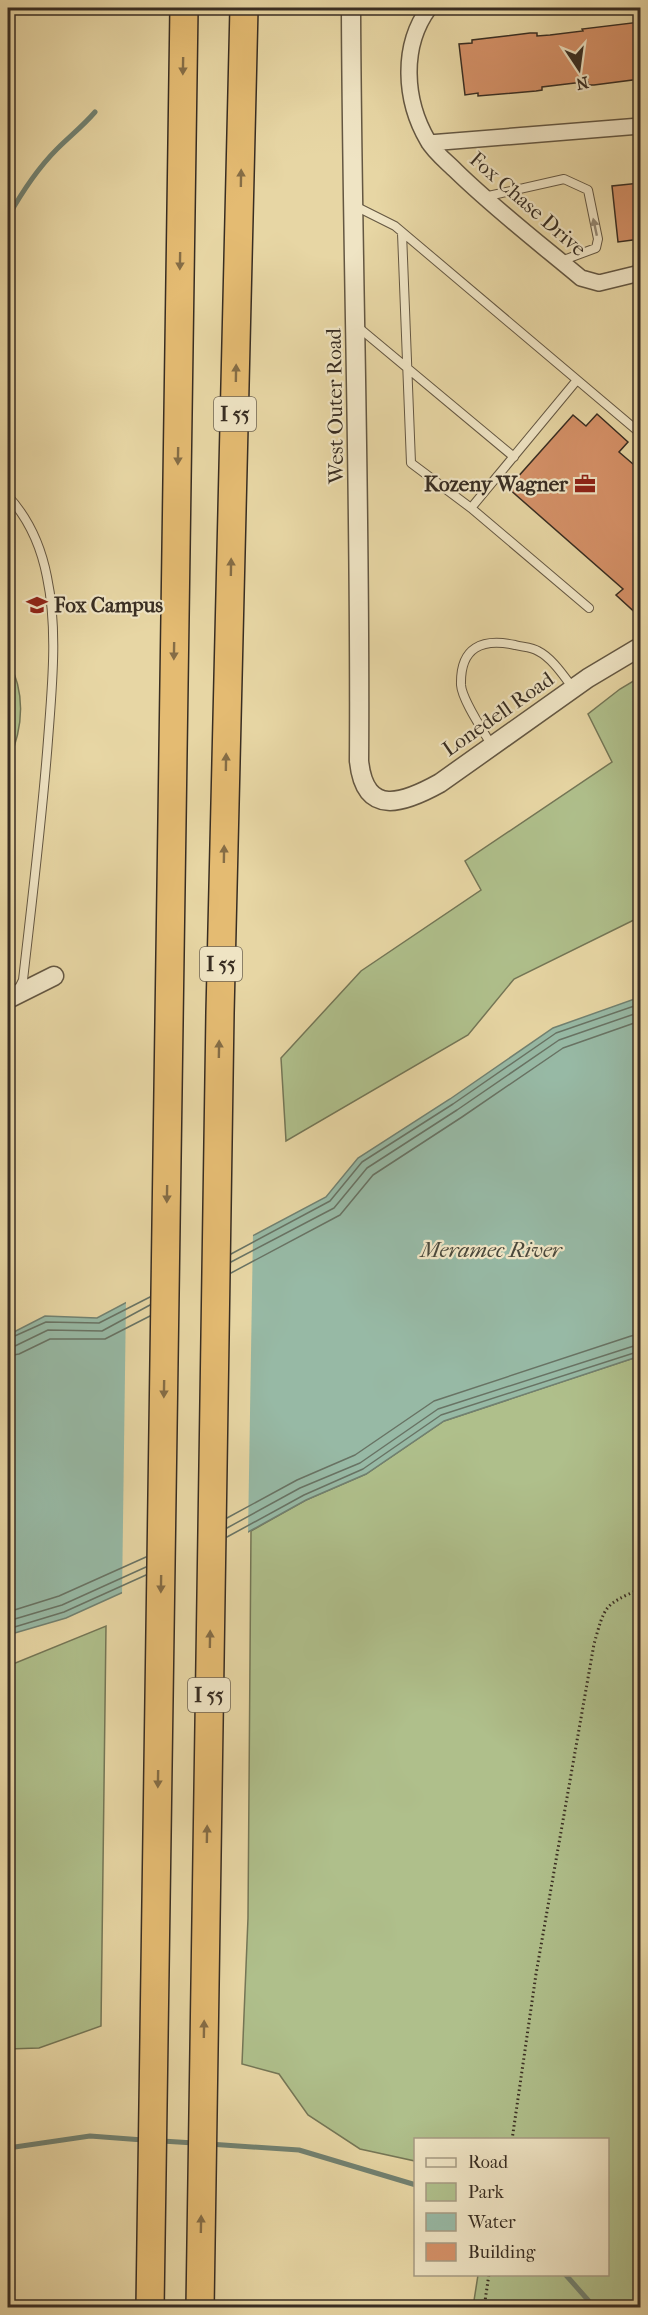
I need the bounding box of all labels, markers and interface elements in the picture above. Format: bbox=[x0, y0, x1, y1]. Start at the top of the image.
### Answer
north arrow bbox=[549, 39, 609, 99]
one-way arrow bbox=[178, 56, 188, 75]
text: N bbox=[573, 73, 590, 94]
street label: Fox Chase Drive bbox=[465, 147, 591, 261]
one-way arrow bbox=[236, 168, 245, 187]
one-way arrow bbox=[590, 218, 600, 236]
one-way arrow bbox=[175, 251, 185, 270]
street label: West Outer Road bbox=[322, 327, 348, 485]
one-way arrow bbox=[231, 363, 241, 382]
road number: I 55 bbox=[214, 397, 256, 431]
one-way arrow bbox=[173, 446, 182, 465]
place label: Kozeny Wagner bbox=[424, 472, 569, 496]
office icon: Kozeny Wagner bbox=[573, 472, 597, 496]
one-way arrow bbox=[226, 558, 236, 577]
school or university icon: Fox Campus bbox=[25, 593, 49, 617]
place label: Fox Campus bbox=[53, 593, 163, 617]
one-way arrow bbox=[170, 641, 179, 660]
street label: Lonedell Road bbox=[438, 666, 559, 761]
one-way arrow bbox=[221, 753, 231, 772]
one-way arrow bbox=[219, 845, 228, 864]
road number: I 55 bbox=[200, 947, 242, 981]
one-way arrow bbox=[214, 1040, 224, 1059]
one-way arrow bbox=[162, 1185, 171, 1204]
water label: Meramec River bbox=[418, 1237, 564, 1263]
one-way arrow bbox=[159, 1380, 169, 1399]
one-way arrow bbox=[156, 1575, 166, 1594]
one-way arrow bbox=[205, 1630, 215, 1649]
road number: I 55 bbox=[188, 1678, 230, 1712]
one-way arrow bbox=[153, 1770, 163, 1789]
one-way arrow bbox=[202, 1825, 212, 1844]
one-way arrow bbox=[200, 2020, 209, 2039]
legend bbox=[414, 2138, 609, 2276]
text: Road bbox=[468, 2152, 508, 2173]
text: Park bbox=[468, 2182, 505, 2203]
text: Water bbox=[467, 2212, 516, 2233]
one-way arrow bbox=[197, 2215, 206, 2234]
text: Building bbox=[468, 2242, 536, 2263]

